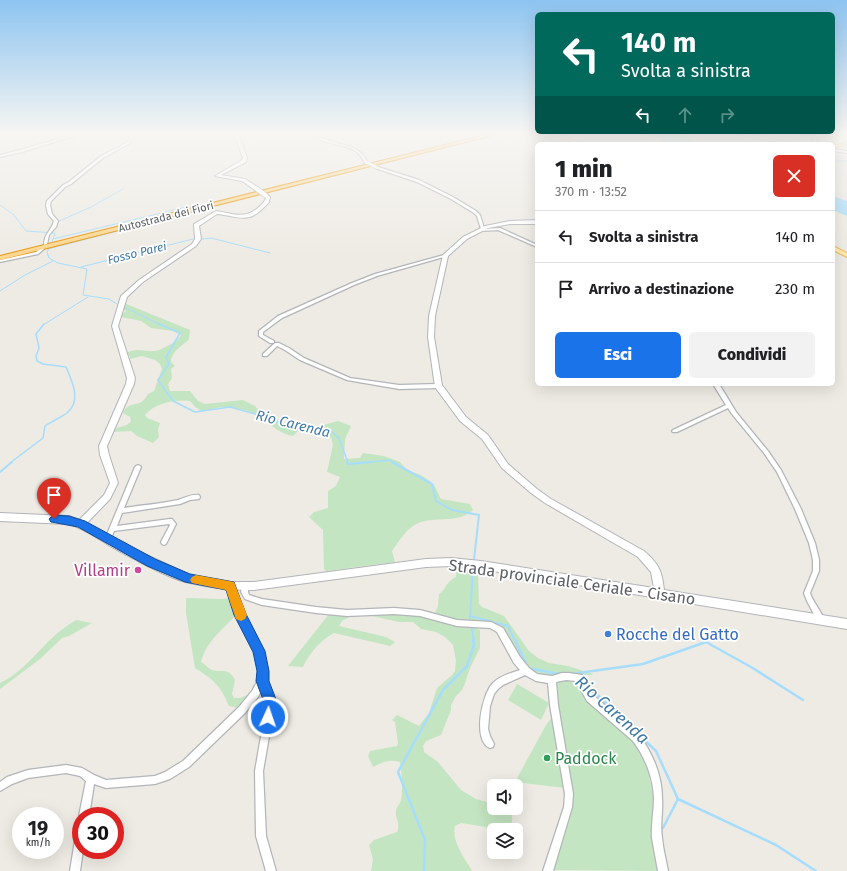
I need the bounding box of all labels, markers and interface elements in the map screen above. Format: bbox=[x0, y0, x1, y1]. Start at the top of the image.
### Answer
text: 140 m bbox=[621, 26, 697, 59]
icon: left bbox=[555, 28, 607, 80]
text: Svolta a sinistra bbox=[621, 60, 751, 82]
icon: left bbox=[632, 104, 654, 126]
icon: ahead bbox=[674, 104, 696, 126]
icon: right bbox=[716, 104, 738, 126]
text: 1 min bbox=[555, 155, 613, 183]
button: close bbox=[773, 155, 815, 197]
text: 370 m · 13:52 bbox=[555, 184, 627, 199]
street label: Autostrada dei Fiori bbox=[117, 199, 215, 235]
icon: left bbox=[555, 226, 577, 248]
text: Svolta a sinistra bbox=[589, 228, 699, 246]
text: 140 m bbox=[775, 228, 815, 246]
water label: Fosso Parei bbox=[106, 239, 169, 267]
icon: arrive bbox=[555, 278, 577, 300]
text: Arrivo a destinazione bbox=[589, 280, 734, 298]
text: 230 m bbox=[775, 280, 815, 298]
button: Esci bbox=[555, 332, 681, 378]
button: Condividi bbox=[689, 332, 815, 378]
water label: Rio Carenda bbox=[254, 407, 332, 441]
pin bbox=[37, 478, 71, 519]
icon: arrive bbox=[43, 484, 65, 506]
street label: Strada provinciale Ceriale - Cisano bbox=[447, 555, 697, 609]
place label: Villamir bbox=[74, 561, 131, 580]
marker: Villamir bbox=[133, 565, 143, 575]
place label: Rocche del Gatto bbox=[616, 625, 739, 644]
marker: Rocche del Gatto bbox=[603, 629, 613, 639]
water label: Rio Carenda bbox=[571, 671, 653, 749]
position arrow bbox=[247, 696, 289, 738]
place label: Paddock bbox=[555, 749, 617, 768]
marker: Paddock bbox=[542, 753, 552, 763]
map controls bbox=[487, 779, 523, 859]
button: sound bbox=[487, 779, 523, 815]
speed limit sign: 30 bbox=[72, 807, 124, 859]
text: 19 bbox=[28, 816, 48, 840]
button: layers bbox=[487, 823, 523, 859]
text: km/h bbox=[26, 837, 50, 849]

